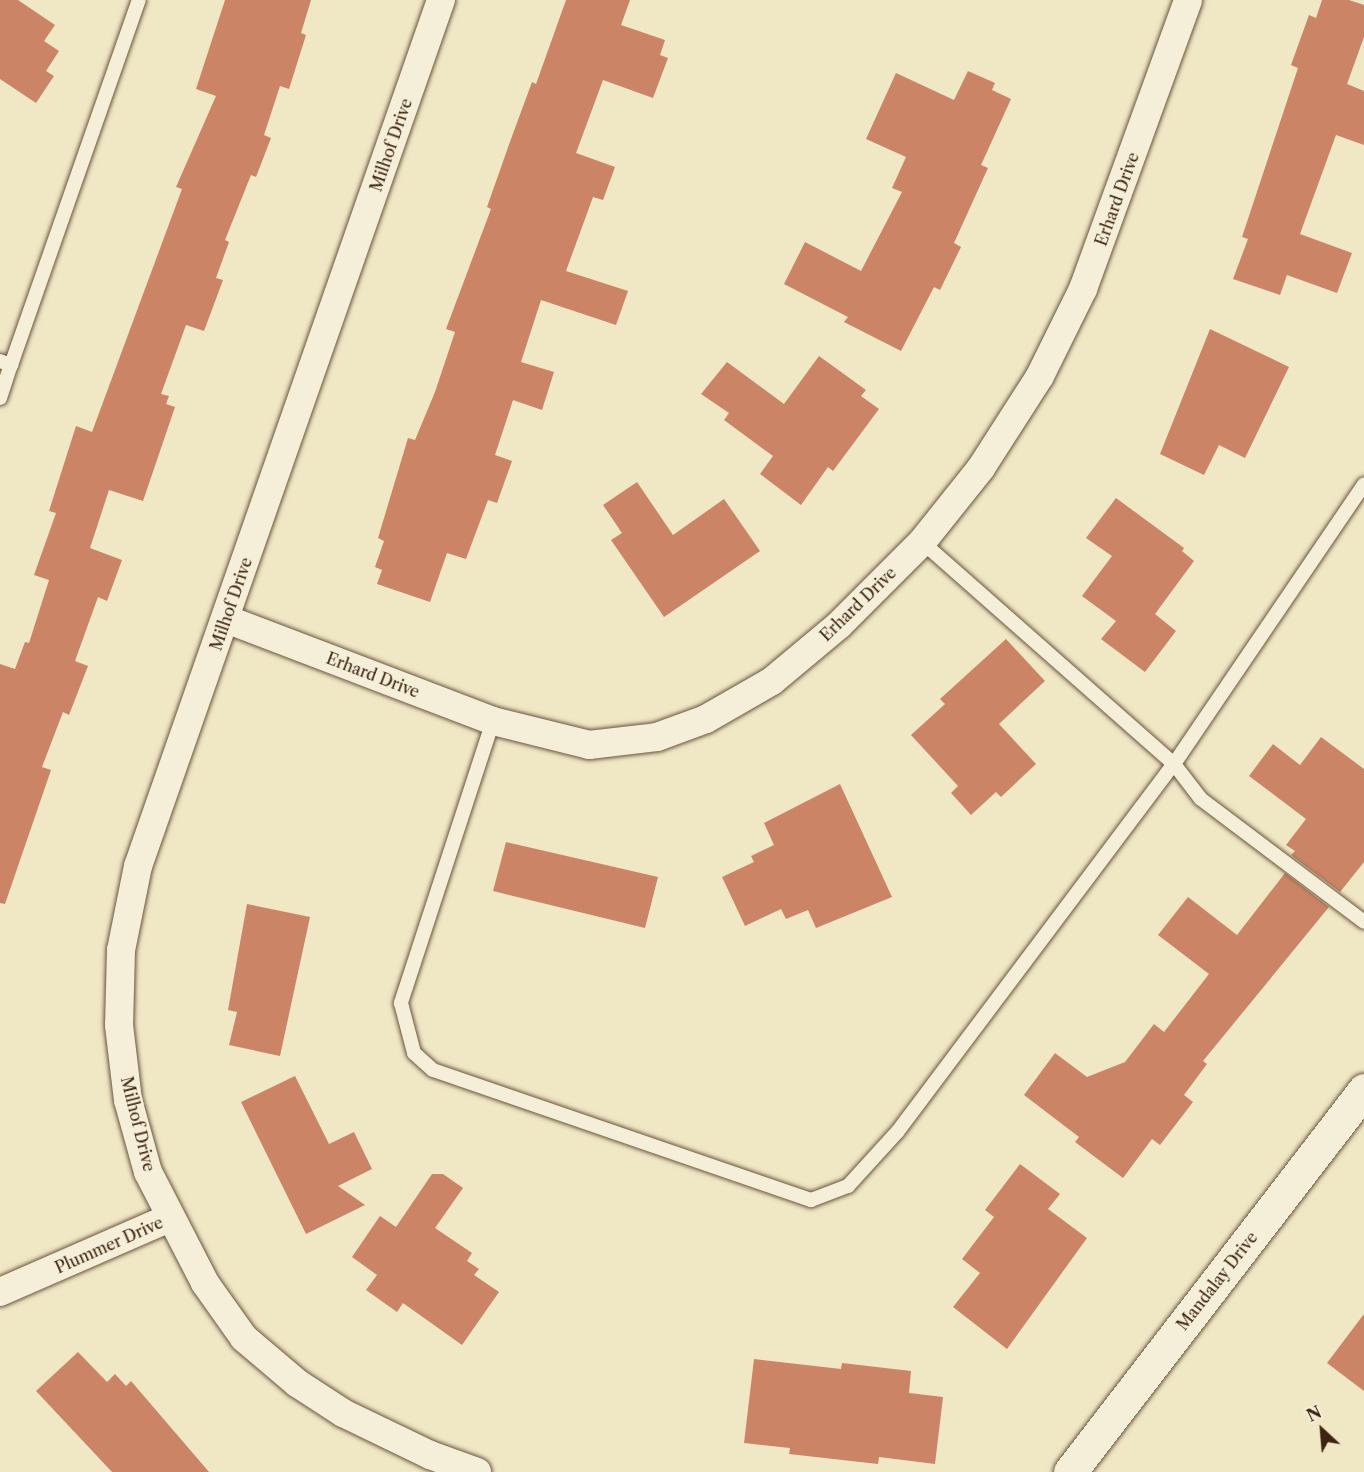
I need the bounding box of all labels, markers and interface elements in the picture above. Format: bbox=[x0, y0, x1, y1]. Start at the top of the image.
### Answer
street label: Milhof Drive bbox=[366, 96, 416, 194]
street label: Erhard Drive bbox=[1091, 150, 1143, 248]
street label: Milhof Drive bbox=[206, 555, 256, 653]
street label: Erhard Drive bbox=[816, 563, 900, 645]
street label: Erhard Drive bbox=[324, 648, 422, 702]
street label: Milhof Drive bbox=[117, 1075, 159, 1173]
street label: Plummer Drive bbox=[52, 1213, 166, 1277]
street label: Mandalay Drive bbox=[1172, 1228, 1262, 1334]
north arrow bbox=[1292, 1400, 1352, 1460]
text: N bbox=[1303, 1402, 1325, 1426]

